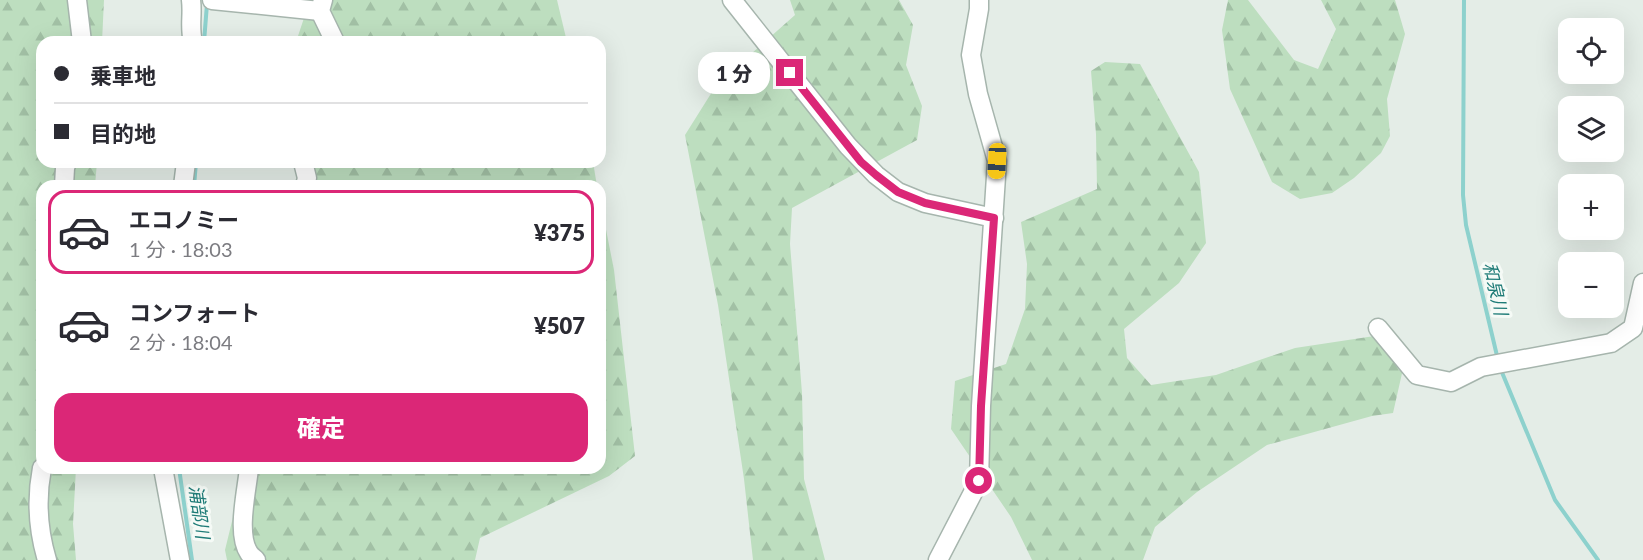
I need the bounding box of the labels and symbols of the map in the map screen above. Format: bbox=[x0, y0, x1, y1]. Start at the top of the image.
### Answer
callout: 1 分 bbox=[697, 52, 769, 94]
route end bbox=[776, 59, 803, 86]
car bbox=[987, 143, 1007, 179]
water label: 和泉川 bbox=[1479, 260, 1513, 320]
route start bbox=[965, 467, 992, 494]
water label: 浦部川 bbox=[185, 484, 215, 542]

